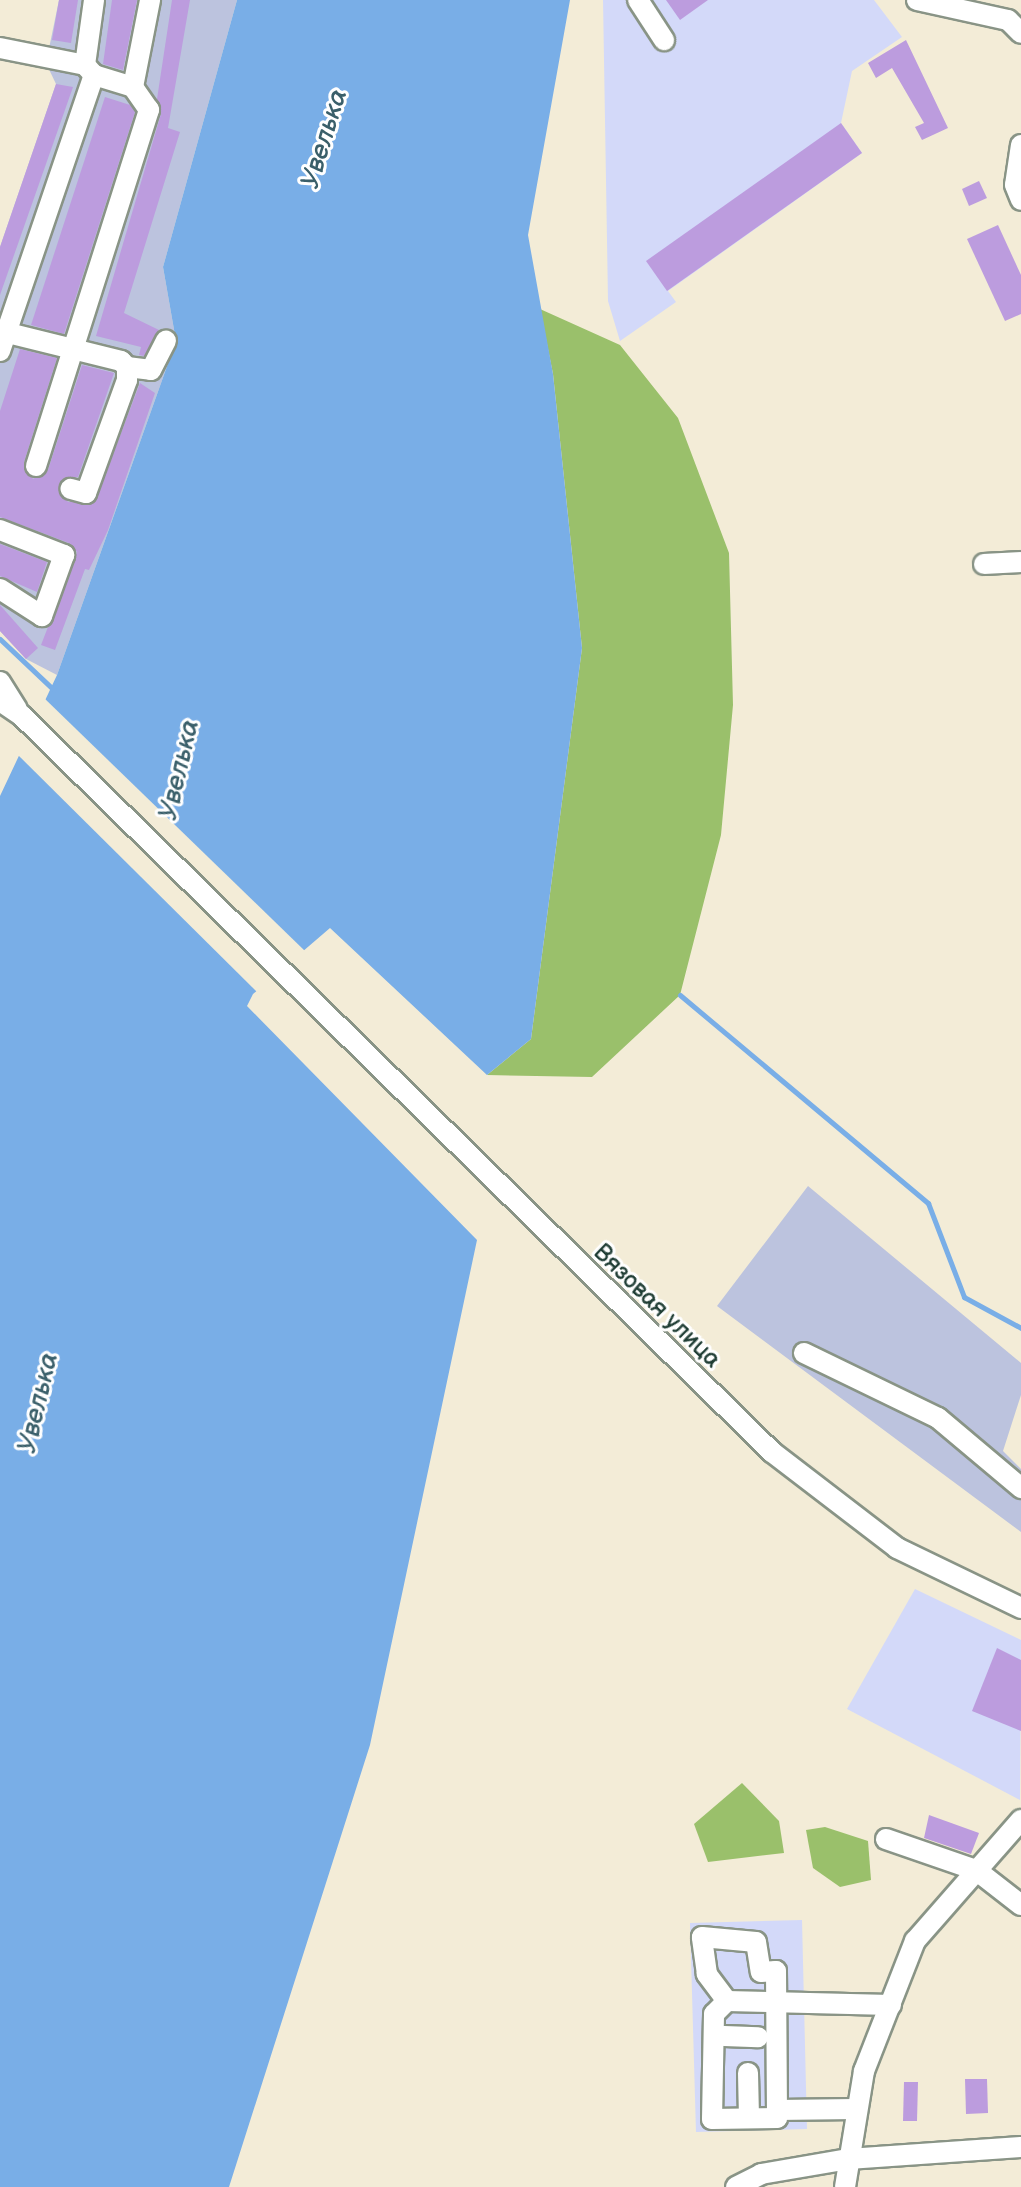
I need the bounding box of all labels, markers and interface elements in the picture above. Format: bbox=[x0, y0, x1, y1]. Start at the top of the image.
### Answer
water label: Увелька bbox=[295, 86, 355, 192]
water label: Увелька bbox=[153, 717, 207, 823]
street label: Вязовая улица bbox=[587, 1238, 727, 1374]
water label: Увелька bbox=[12, 1350, 66, 1456]

